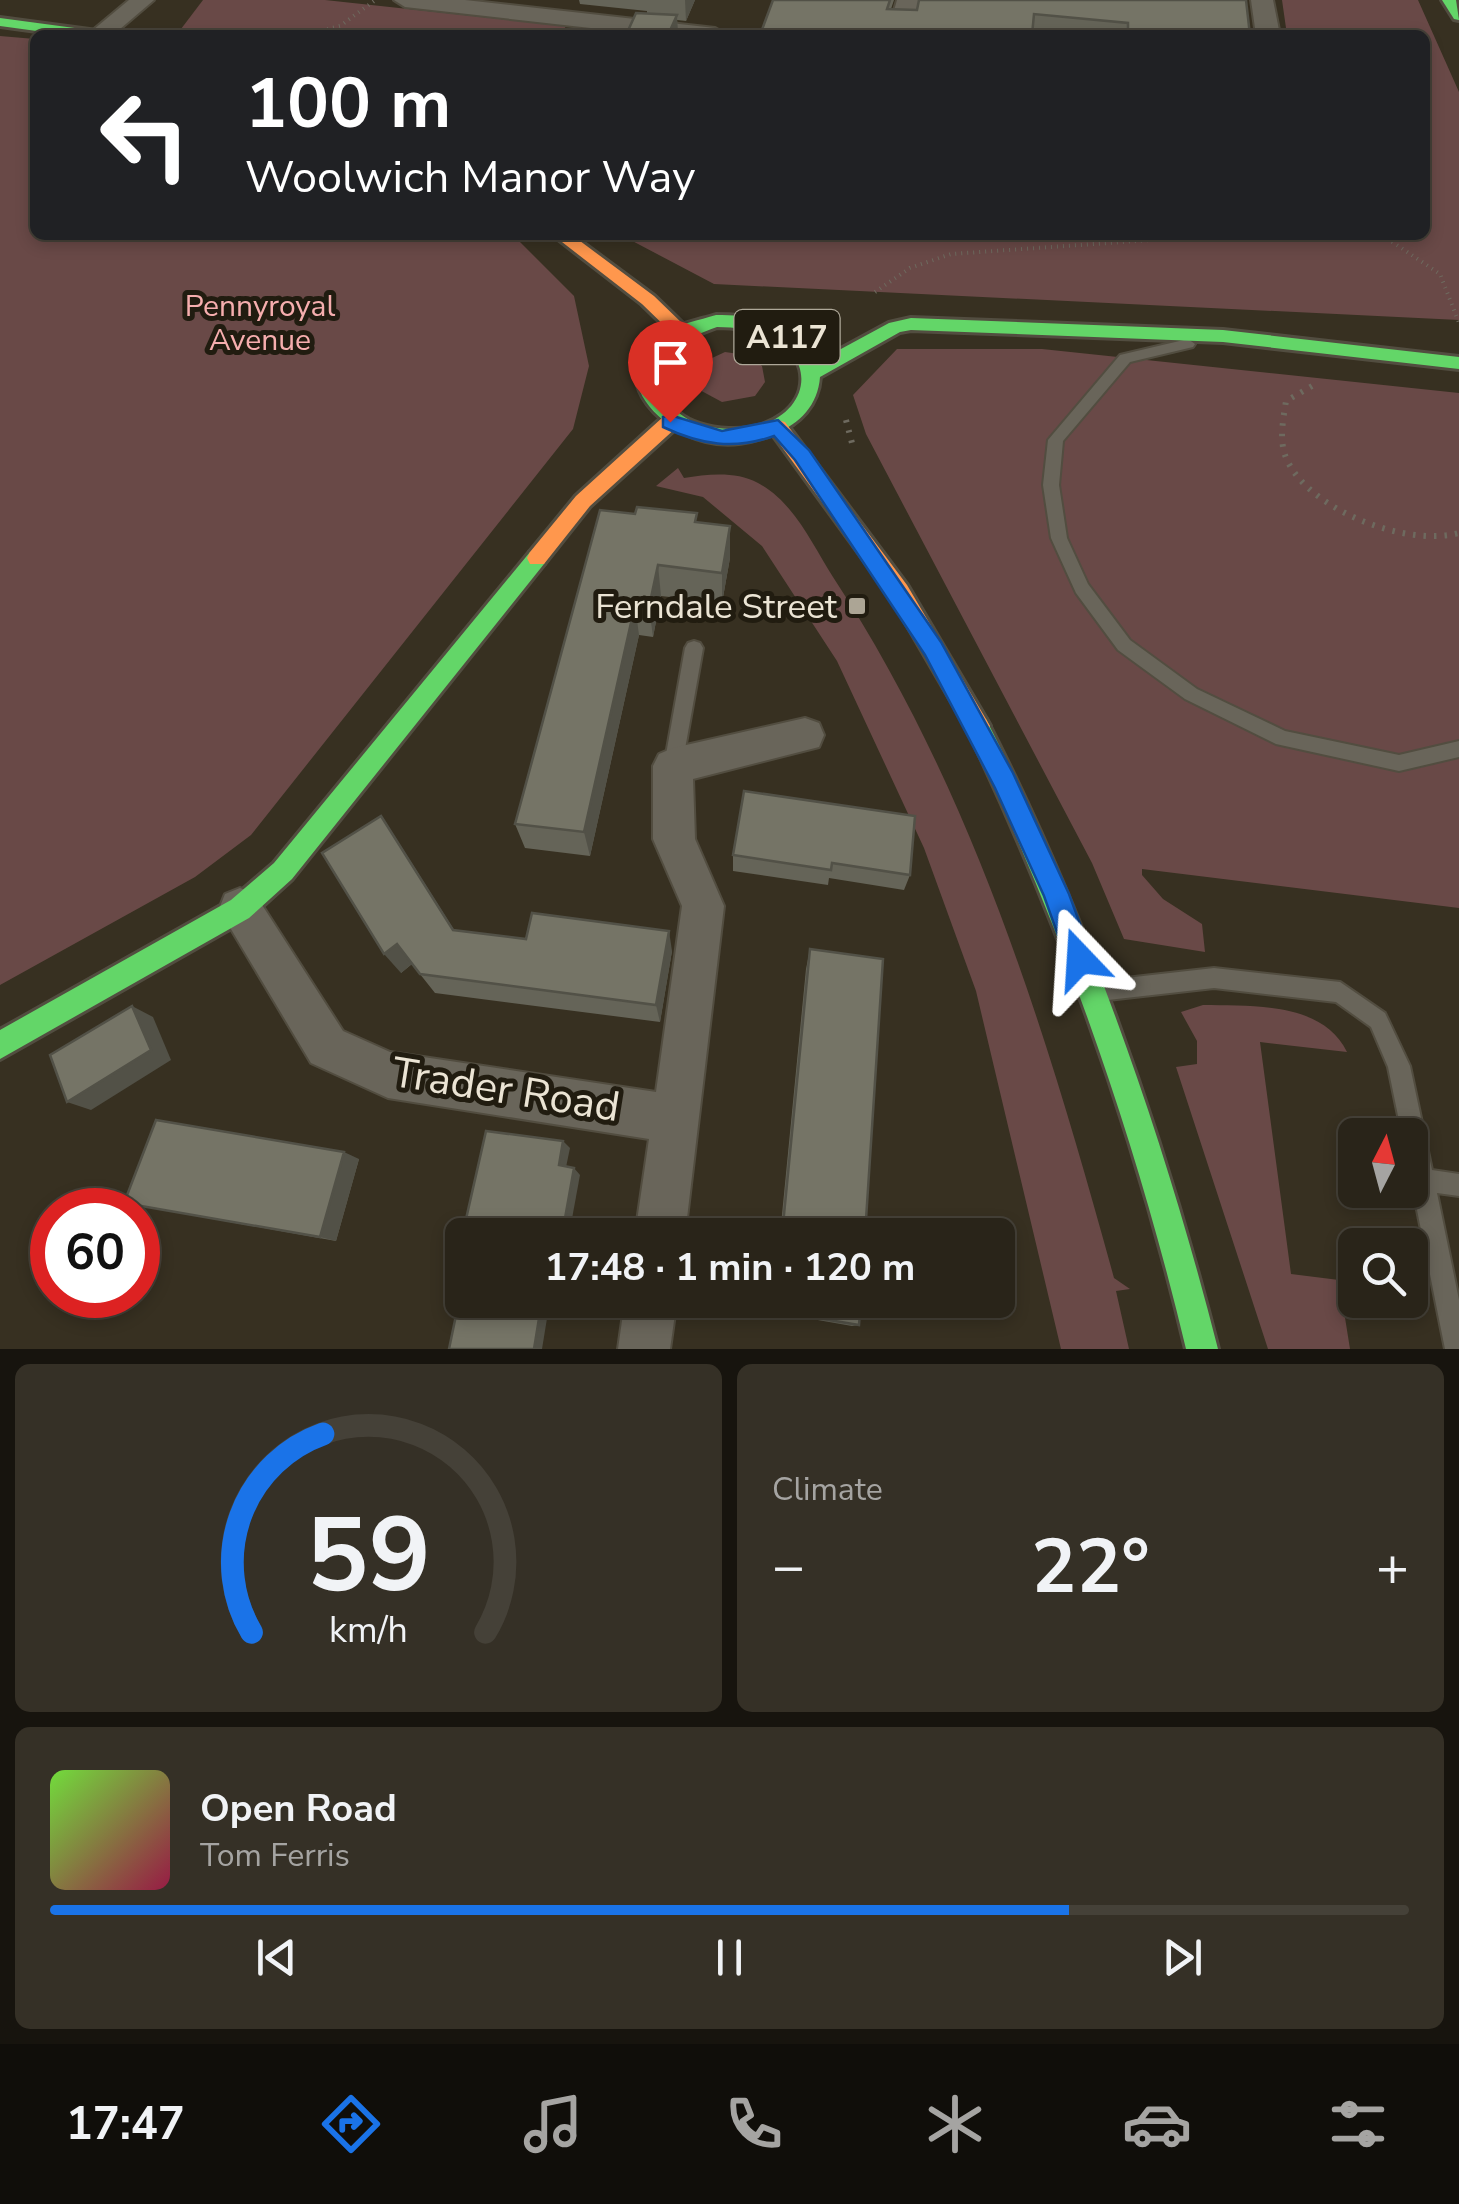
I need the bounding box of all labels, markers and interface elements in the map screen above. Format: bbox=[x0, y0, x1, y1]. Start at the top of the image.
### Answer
text: 100 m bbox=[245, 56, 451, 152]
icon: left bbox=[80, 70, 210, 200]
text: Woolwich Manor Way bbox=[245, 147, 695, 208]
park label: Pennyroyal Avenue bbox=[185, 286, 335, 361]
road number: A117 bbox=[734, 310, 840, 364]
pin bbox=[628, 320, 713, 423]
icon: arrive bbox=[643, 335, 698, 390]
place label: Ferndale Street bbox=[595, 583, 838, 630]
marker: Ferndale Street bbox=[846, 595, 868, 617]
position arrow bbox=[1028, 907, 1132, 1011]
street label: Trader Road bbox=[388, 1044, 624, 1136]
north arrow bbox=[1338, 1118, 1428, 1208]
map controls bbox=[1338, 1118, 1428, 1318]
speed limit sign: 60 bbox=[30, 1188, 160, 1318]
button: search bbox=[1338, 1228, 1428, 1318]
text: 17:48 · 1 min · 120 m bbox=[545, 1242, 915, 1293]
text: Climate bbox=[772, 1468, 883, 1511]
text: 59 bbox=[306, 1485, 431, 1627]
text: 22° bbox=[1031, 1516, 1150, 1618]
text: − bbox=[772, 1529, 805, 1604]
text: + bbox=[1376, 1529, 1409, 1604]
text: km/h bbox=[329, 1606, 408, 1655]
text: Open Road bbox=[200, 1783, 397, 1834]
text: Tom Ferris bbox=[200, 1834, 350, 1877]
icon: previous bbox=[249, 1930, 304, 1985]
icon: pause bbox=[702, 1930, 757, 1985]
icon: next bbox=[1155, 1930, 1210, 1985]
icon: directions bbox=[316, 2089, 386, 2159]
icon: music bbox=[518, 2089, 588, 2159]
icon: phone bbox=[719, 2089, 789, 2159]
icon: climate bbox=[920, 2089, 990, 2159]
icon: car bbox=[1122, 2089, 1192, 2159]
icon: filters bbox=[1323, 2089, 1393, 2159]
text: 17:47 bbox=[66, 2094, 185, 2155]

